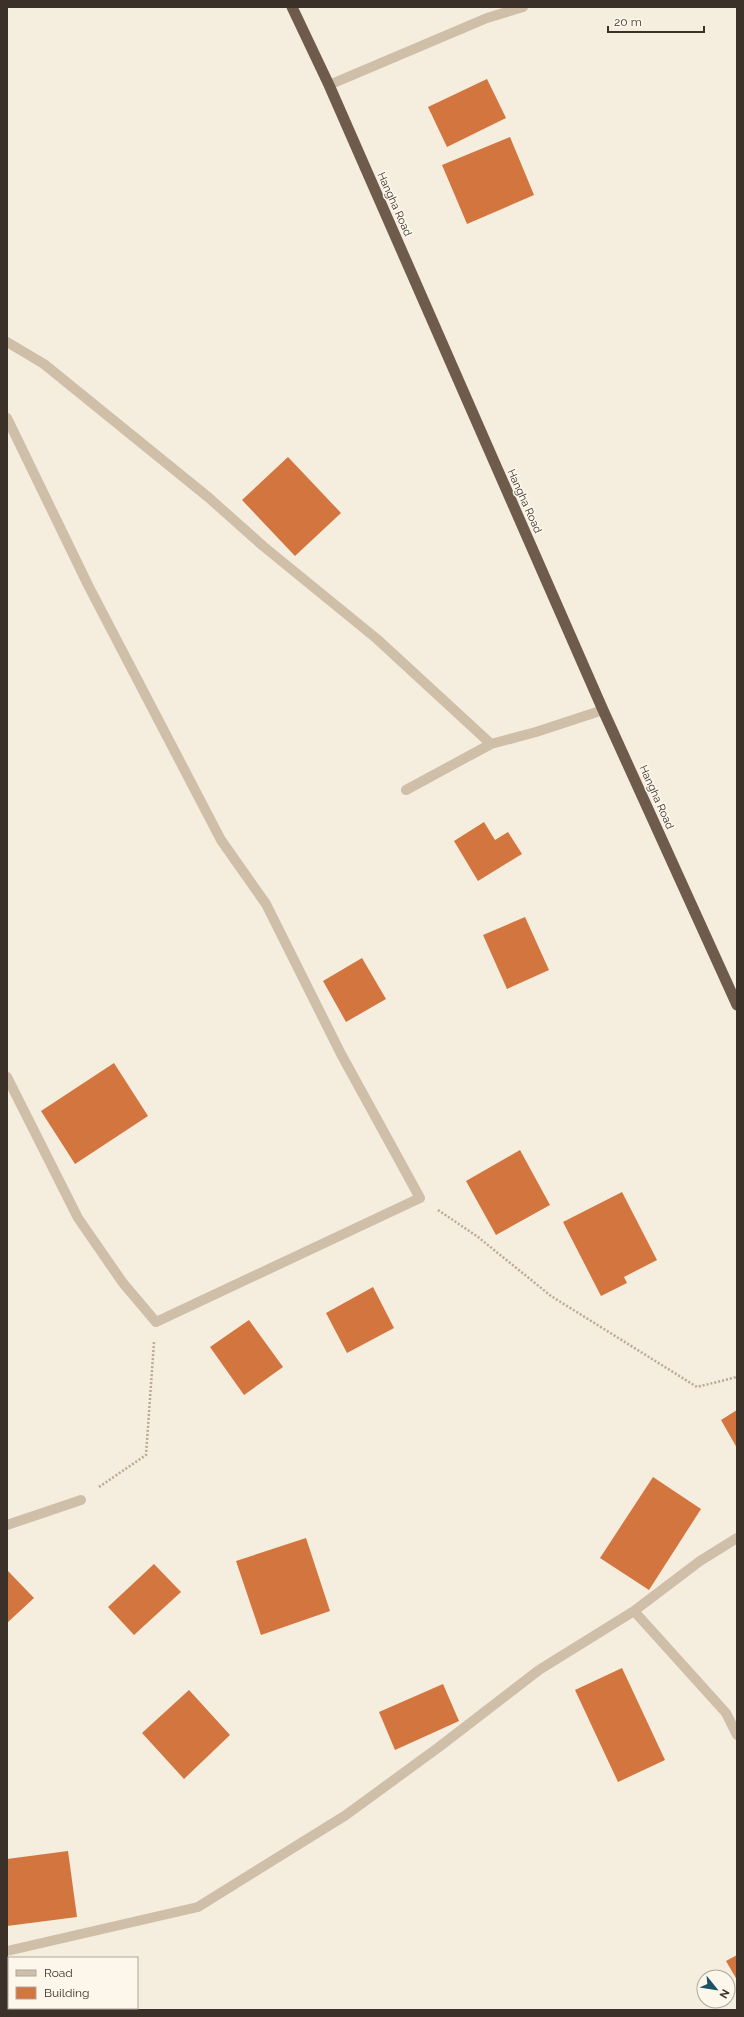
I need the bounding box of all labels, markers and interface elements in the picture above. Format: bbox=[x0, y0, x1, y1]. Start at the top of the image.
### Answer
scale bar bbox=[608, 8, 704, 34]
text: 20 m bbox=[614, 15, 642, 29]
street label: Hangha Road bbox=[375, 170, 415, 238]
street label: Hangha Road bbox=[505, 467, 545, 535]
street label: Hangha Road bbox=[637, 763, 677, 831]
legend bbox=[8, 1957, 138, 2009]
text: Road bbox=[44, 1966, 73, 1980]
north arrow bbox=[696, 1969, 736, 2009]
text: Building bbox=[44, 1986, 90, 2000]
text: N bbox=[716, 1987, 732, 2001]

